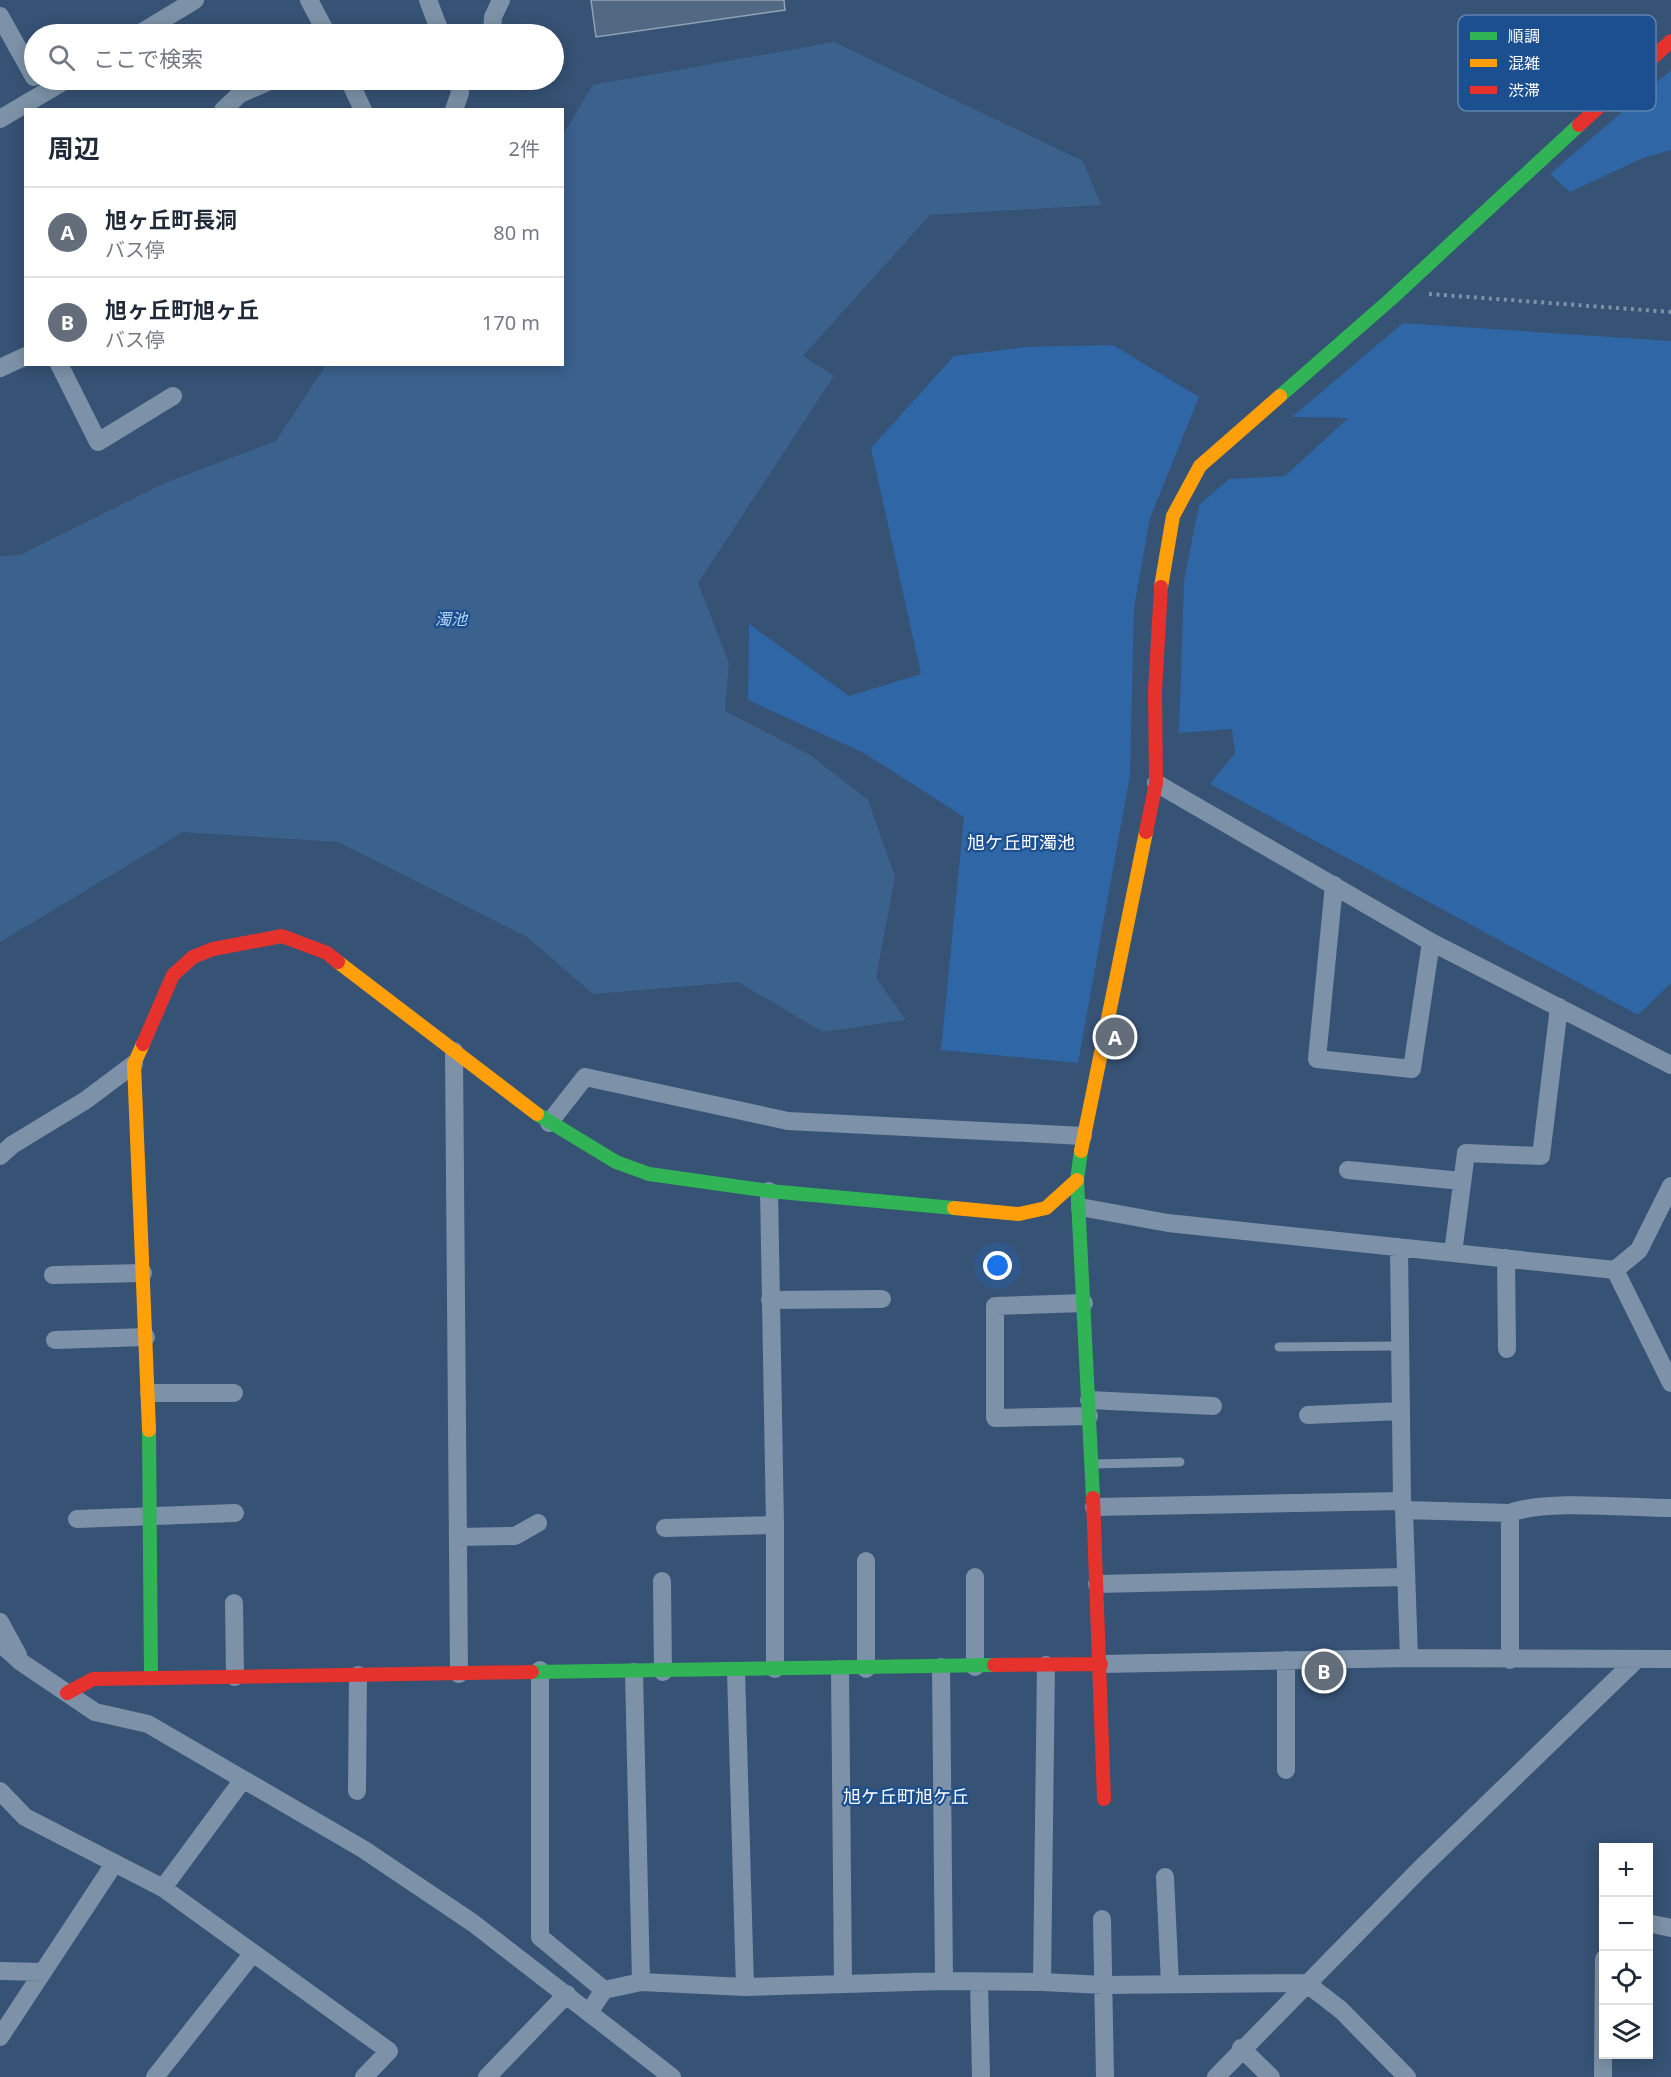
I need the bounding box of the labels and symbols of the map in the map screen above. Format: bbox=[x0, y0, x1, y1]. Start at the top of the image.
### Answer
legend bbox=[1458, 15, 1656, 111]
text: 順調 bbox=[1508, 25, 1540, 47]
text: 混雑 bbox=[1508, 52, 1540, 74]
text: 渋滞 bbox=[1508, 79, 1540, 101]
water label: 濁池 bbox=[435, 608, 469, 630]
district label: 旭ケ丘町濁池 bbox=[967, 830, 1075, 854]
pin: A bbox=[1096, 1014, 1134, 1060]
your location bbox=[983, 1251, 1012, 1280]
pin: B bbox=[1304, 1648, 1344, 1694]
district label: 旭ケ丘町旭ケ丘 bbox=[843, 1784, 969, 1808]

